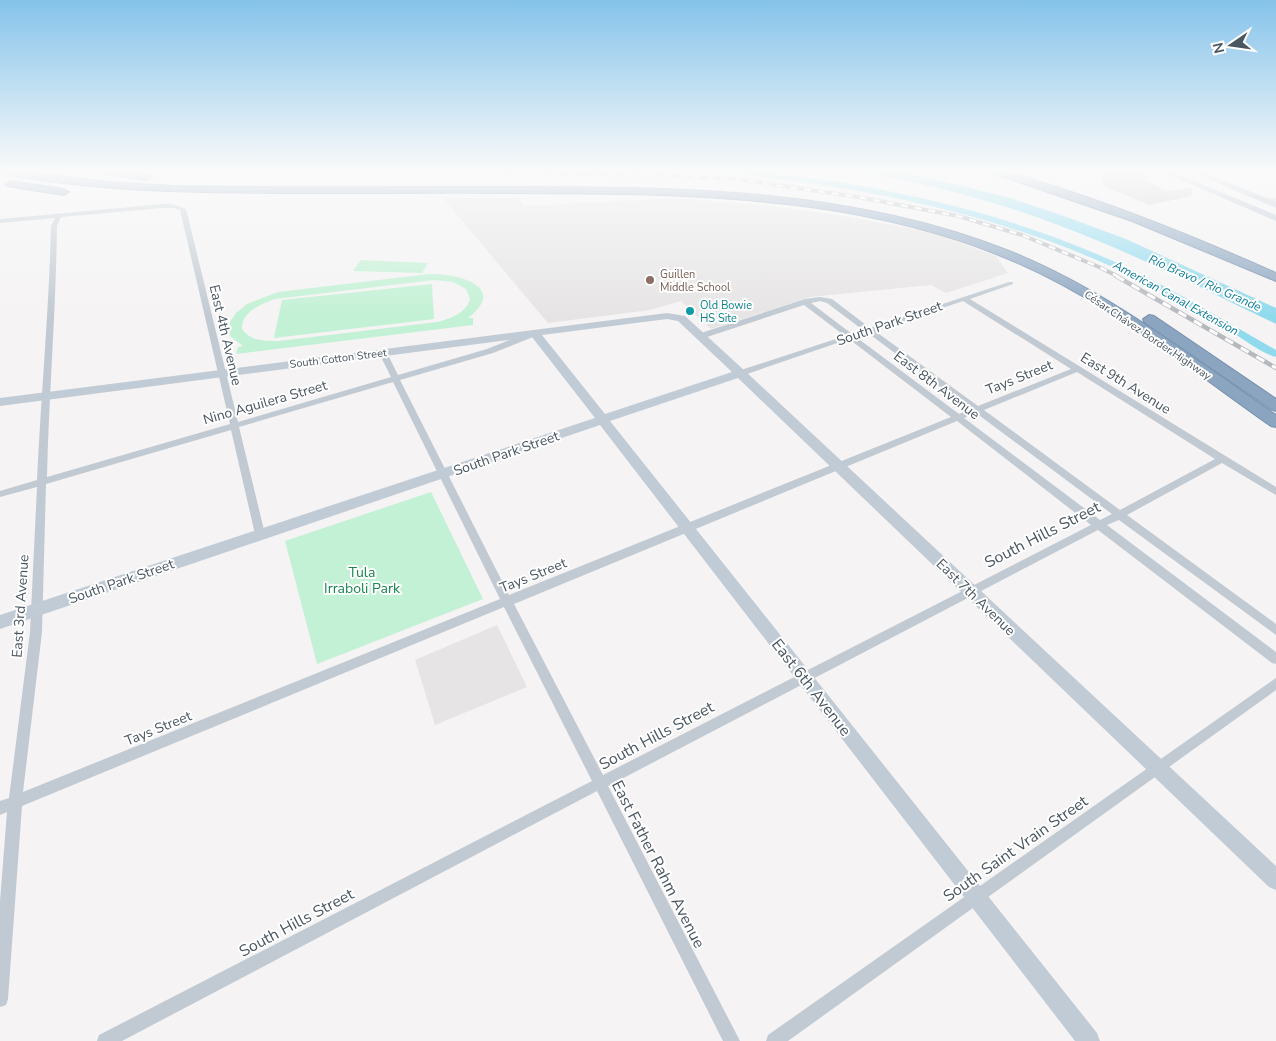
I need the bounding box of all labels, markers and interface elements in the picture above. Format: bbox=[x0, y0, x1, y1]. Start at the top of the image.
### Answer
north arrow bbox=[1206, 20, 1256, 70]
text: N bbox=[1208, 41, 1229, 55]
water label: Río Bravo / Rio Grande bbox=[1146, 251, 1264, 315]
water label: American Canal Extension bbox=[1110, 256, 1242, 339]
place label: Guillen Middle School bbox=[660, 267, 731, 295]
marker: Guillen Middle School bbox=[644, 274, 656, 286]
street label: East 4th Avenue bbox=[205, 283, 246, 387]
street label: César Chávez Border Highway bbox=[1081, 287, 1214, 384]
street label: South Park Street bbox=[834, 296, 945, 350]
place label: Old Bowie HS Site bbox=[700, 298, 752, 326]
marker: Old Bowie HS Site bbox=[684, 305, 696, 317]
street label: South Cotton Street bbox=[289, 345, 388, 372]
street label: East 8th Avenue bbox=[890, 347, 984, 424]
street label: East 9th Avenue bbox=[1077, 348, 1175, 419]
street label: Tays Street bbox=[983, 355, 1055, 399]
street label: Nino Aguilera Street bbox=[201, 376, 329, 429]
street label: South Park Street bbox=[451, 426, 562, 480]
street label: South Hills Street bbox=[981, 496, 1104, 574]
street label: Tays Street bbox=[497, 553, 569, 597]
street label: East 3rd Avenue bbox=[7, 554, 34, 658]
street label: South Park Street bbox=[66, 554, 177, 608]
street label: East 7th Avenue bbox=[932, 555, 1019, 640]
park label: Tula Irraboli Park bbox=[324, 563, 401, 598]
street label: East 6th Avenue bbox=[766, 634, 856, 741]
street label: South Hills Street bbox=[595, 696, 718, 775]
street label: Tays Street bbox=[122, 706, 194, 750]
street label: East Father Rahm Avenue bbox=[606, 777, 710, 952]
street label: South Saint Vrain Street bbox=[939, 790, 1093, 907]
street label: South Hills Street bbox=[235, 883, 358, 962]

